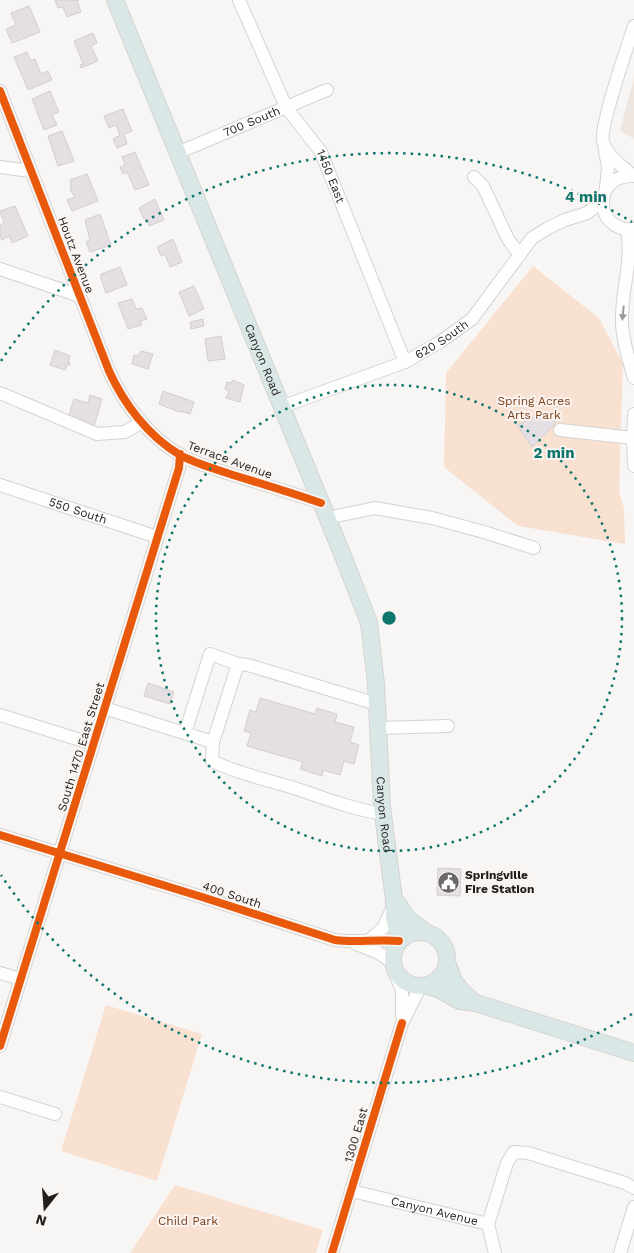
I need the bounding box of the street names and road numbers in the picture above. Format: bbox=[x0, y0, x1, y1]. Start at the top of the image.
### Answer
street label: 700 South bbox=[221, 104, 282, 140]
street label: 1450 East bbox=[314, 147, 348, 205]
street label: Houtz Avenue bbox=[55, 215, 97, 295]
street label: 620 South bbox=[413, 317, 471, 362]
street label: Canyon Road bbox=[242, 322, 284, 398]
street label: Terrace Avenue bbox=[186, 438, 274, 482]
street label: 550 South bbox=[47, 495, 109, 527]
street label: South 1470 East Street bbox=[55, 681, 107, 813]
street label: Canyon Road bbox=[374, 776, 395, 853]
street label: 400 South bbox=[201, 879, 263, 911]
street label: 1300 East bbox=[341, 1106, 371, 1164]
street label: Canyon Avenue bbox=[390, 1194, 480, 1228]

